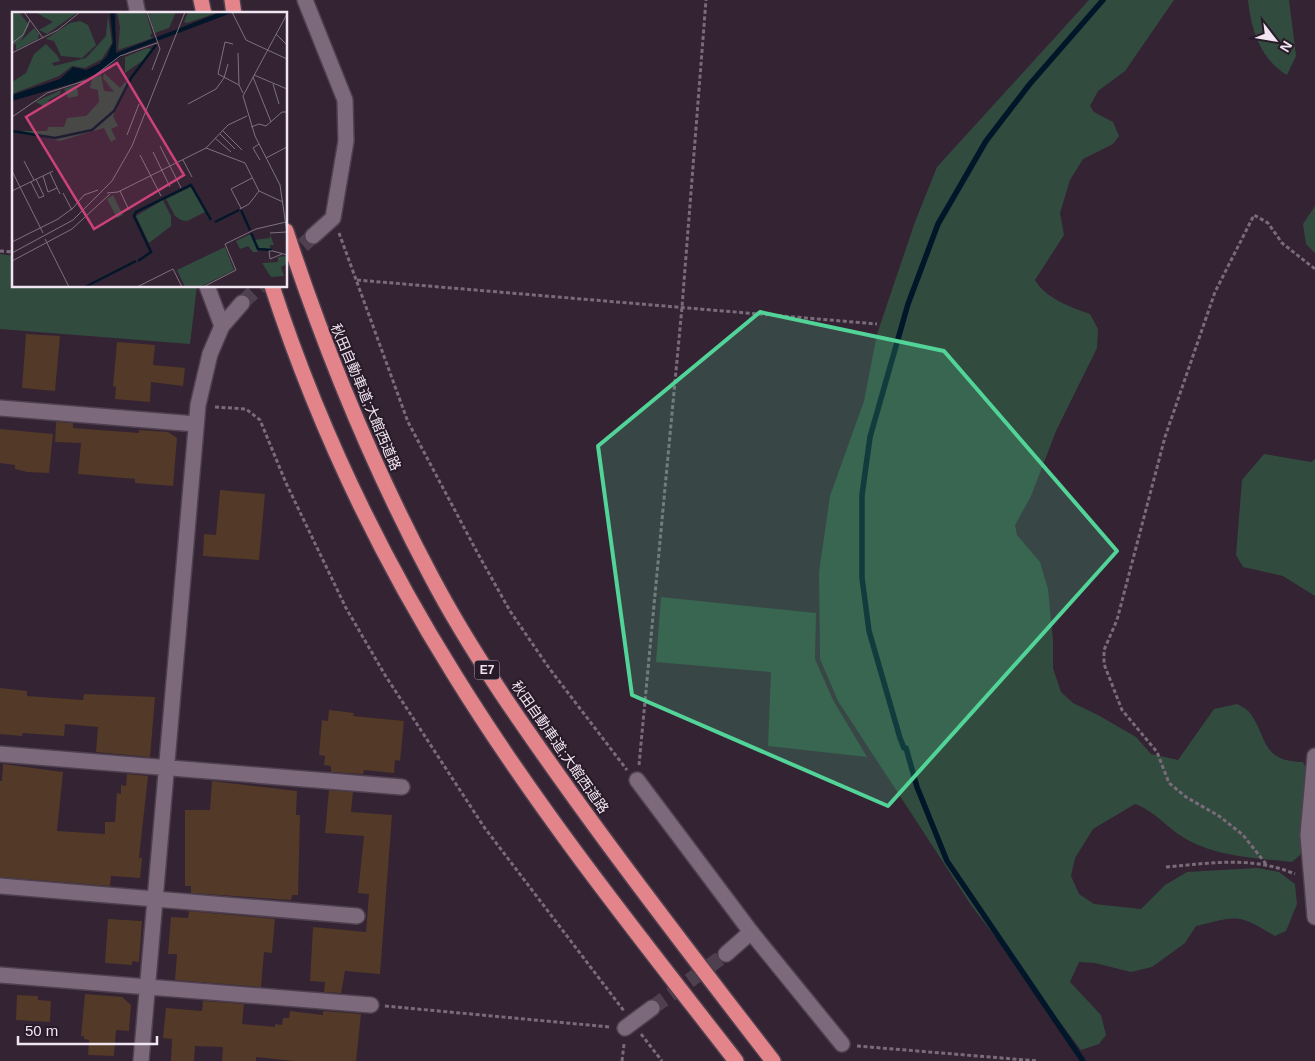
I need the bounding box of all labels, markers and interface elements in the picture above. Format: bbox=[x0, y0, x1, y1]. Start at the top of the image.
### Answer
inset map bbox=[12, 12, 288, 288]
north arrow bbox=[1250, 15, 1300, 65]
text: N bbox=[1277, 38, 1296, 55]
street label: 秋田自動車道;大館西道路 bbox=[328, 321, 404, 473]
road number: E7 bbox=[474, 660, 500, 680]
street label: 秋田自動車道;大館西道路 bbox=[508, 678, 612, 816]
scale bar bbox=[18, 1014, 156, 1046]
text: 50 m bbox=[25, 1022, 58, 1039]

